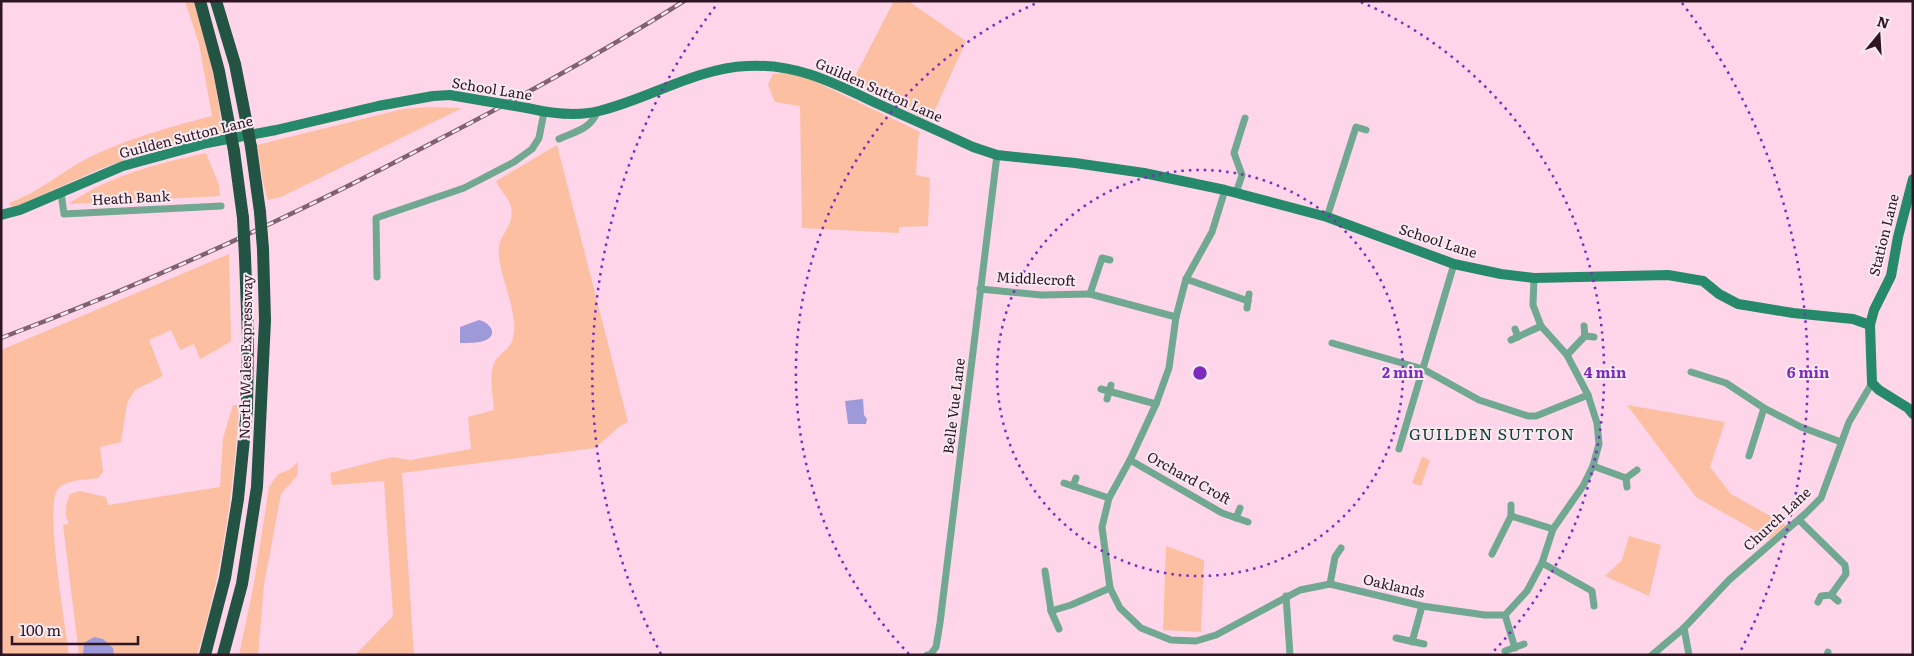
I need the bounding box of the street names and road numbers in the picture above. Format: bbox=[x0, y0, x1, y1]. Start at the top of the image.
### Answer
street label: Guilden Sutton Lane bbox=[813, 52, 946, 126]
street label: School Lane bbox=[451, 72, 534, 104]
street label: Guilden Sutton Lane bbox=[117, 110, 255, 162]
street label: Heath Bank bbox=[91, 185, 171, 209]
street label: Station Lane bbox=[1863, 192, 1903, 278]
street label: School Lane bbox=[1397, 218, 1480, 262]
street label: Middlecroft bbox=[996, 266, 1077, 290]
street label: North Wales Expressway bbox=[234, 273, 256, 440]
street label: Belle Vue Lane bbox=[937, 357, 969, 455]
street label: Orchard Croft bbox=[1144, 446, 1236, 509]
street label: Church Lane bbox=[1738, 482, 1814, 555]
street label: Oaklands bbox=[1361, 568, 1427, 602]

